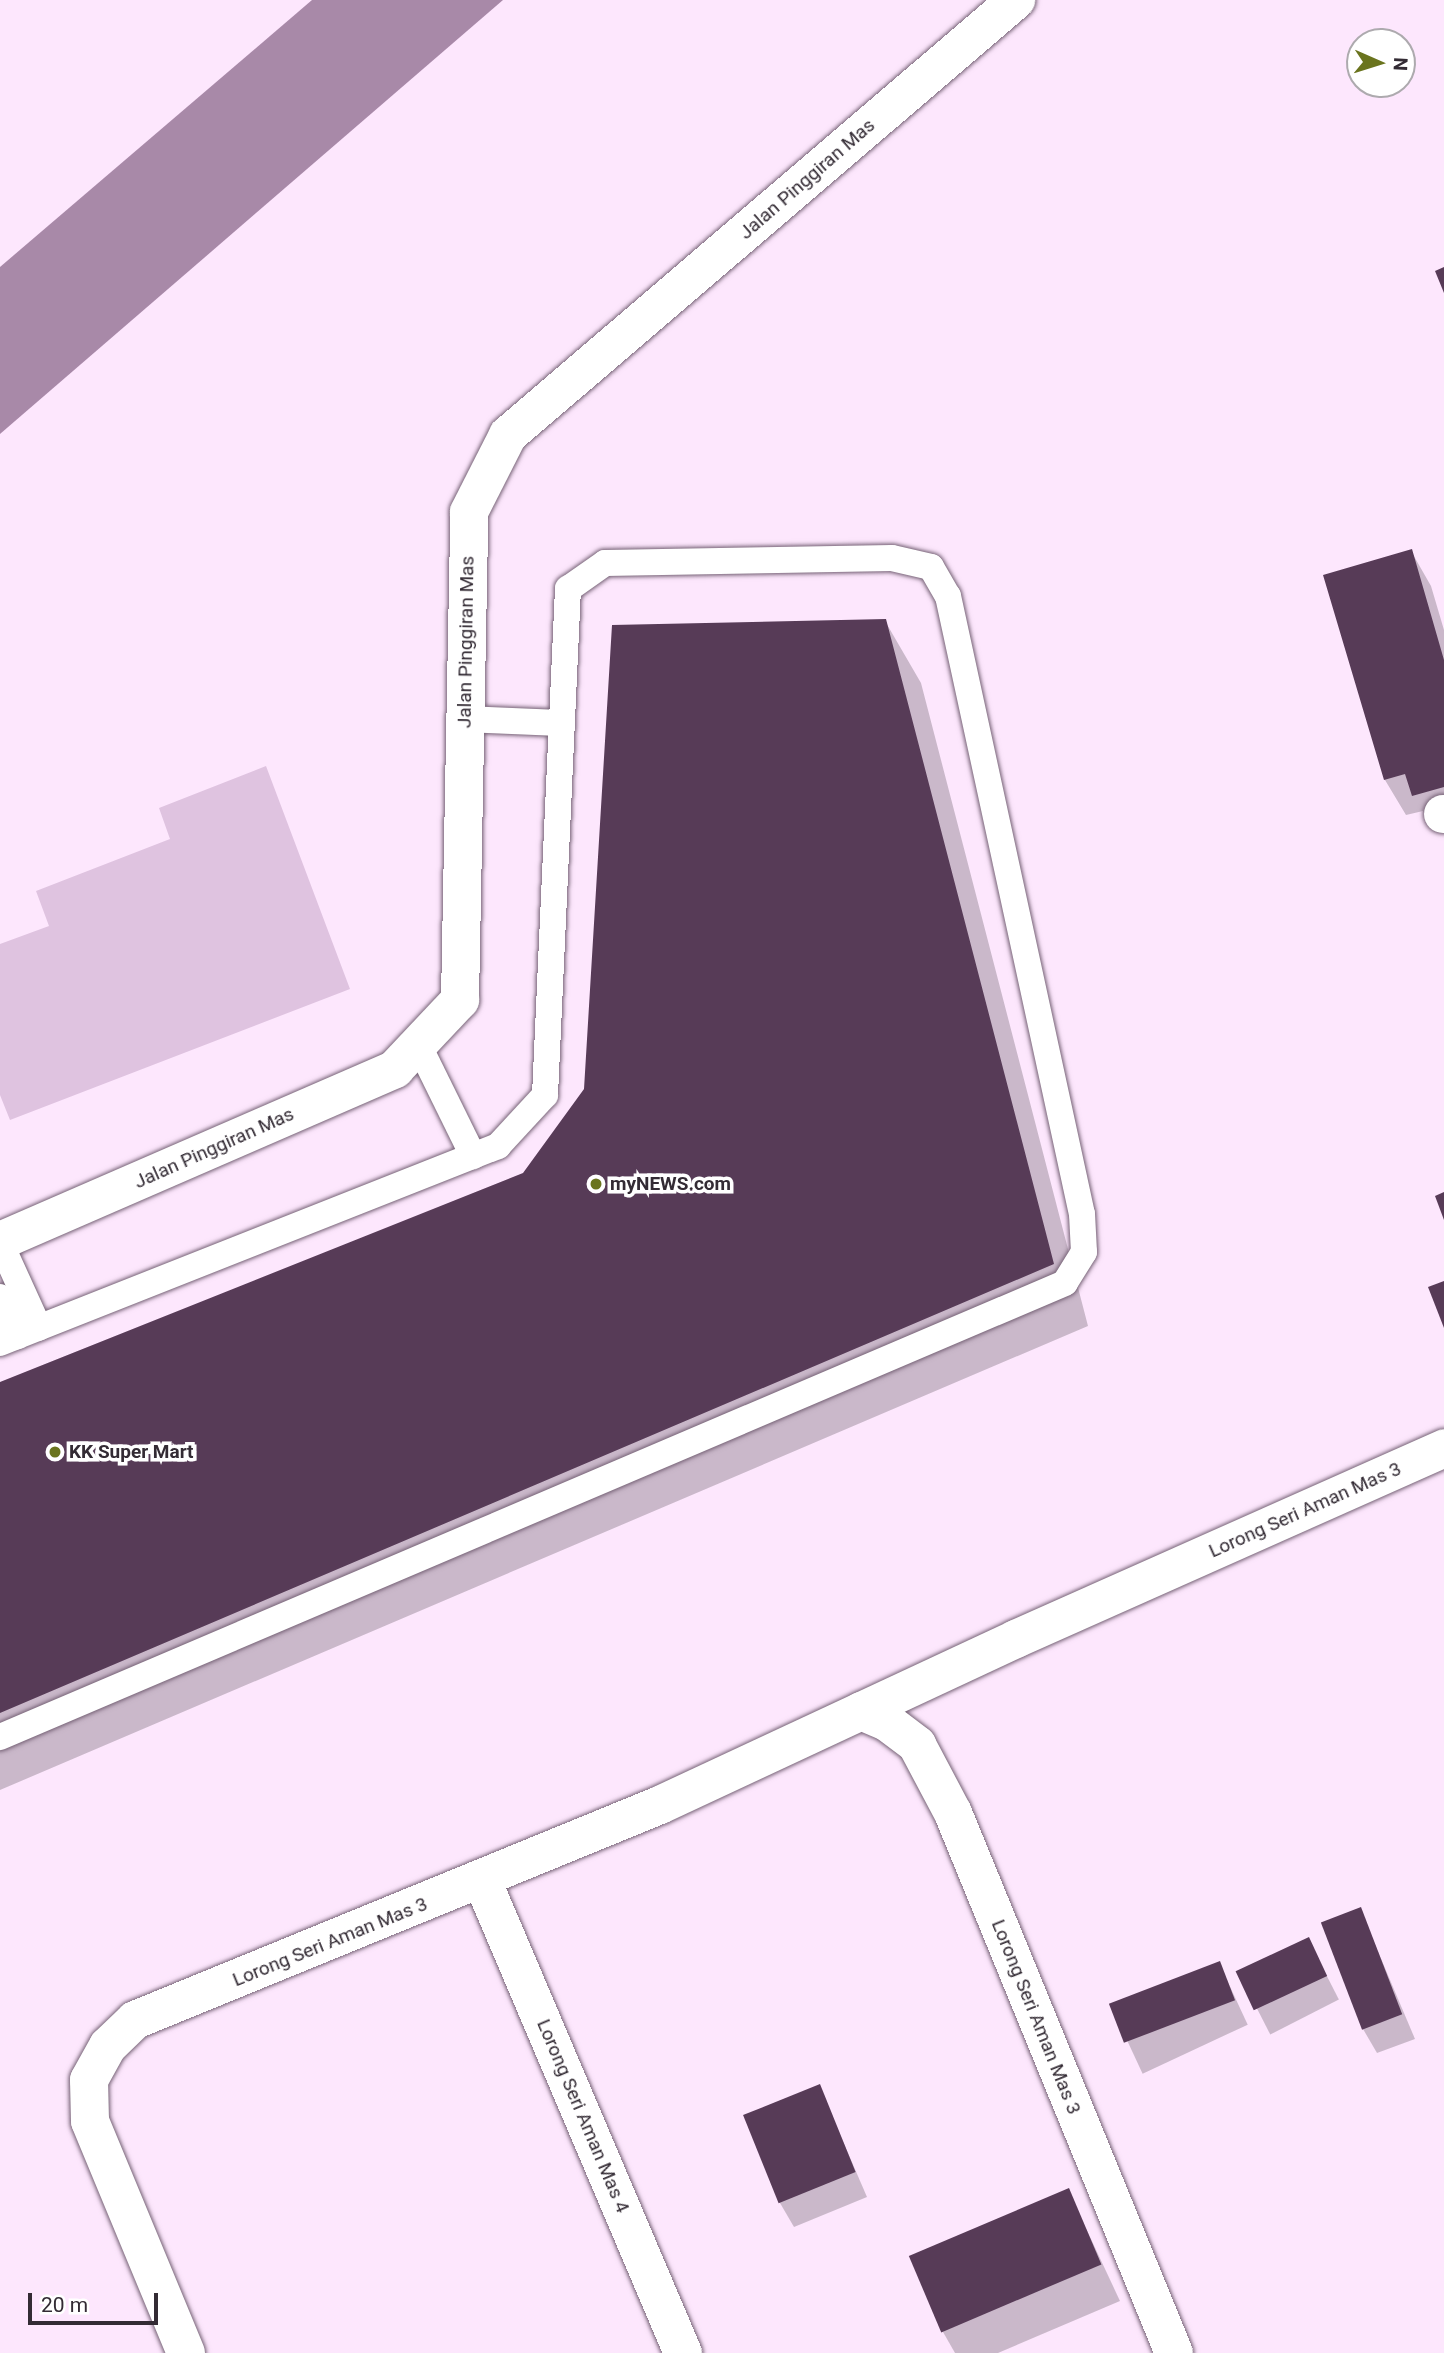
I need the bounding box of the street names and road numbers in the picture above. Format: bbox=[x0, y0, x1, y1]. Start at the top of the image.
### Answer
street label: Jalan Pinggiran Mas bbox=[734, 114, 880, 244]
street label: Jalan Pinggiran Mas bbox=[453, 556, 479, 728]
street label: Jalan Pinggiran Mas bbox=[131, 1103, 297, 1193]
street label: Lorong Seri Aman Mas 3 bbox=[1205, 1457, 1405, 1563]
street label: Lorong Seri Aman Mas 3 bbox=[229, 1892, 431, 1992]
street label: Lorong Seri Aman Mas 3 bbox=[986, 1916, 1086, 2118]
street label: Lorong Seri Aman Mas 4 bbox=[532, 2016, 634, 2216]

